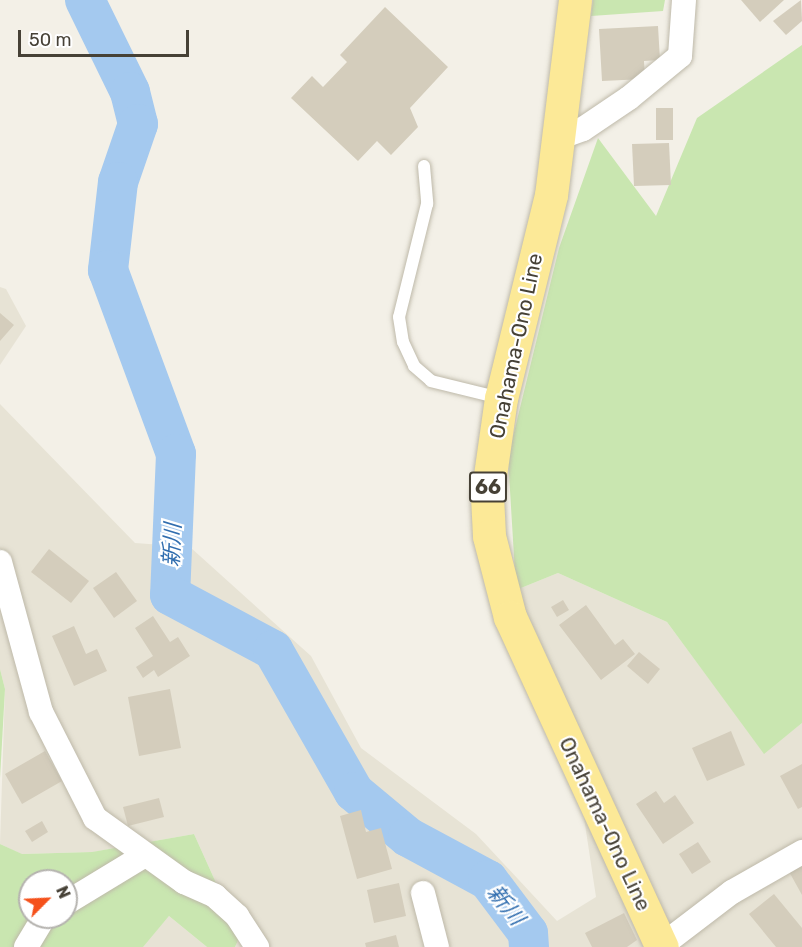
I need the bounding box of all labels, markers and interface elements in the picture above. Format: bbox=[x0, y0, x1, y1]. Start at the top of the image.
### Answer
scale bar bbox=[21, 18, 192, 56]
text: 50 m bbox=[29, 29, 72, 51]
street label: Onahama-Ono Line bbox=[484, 251, 548, 441]
road number: 66 bbox=[468, 470, 508, 504]
water label: 新川 bbox=[158, 522, 186, 568]
street label: Onahama-Ono Line bbox=[554, 733, 656, 915]
north arrow bbox=[18, 869, 78, 929]
water label: 新川 bbox=[482, 880, 530, 930]
text: N bbox=[52, 883, 74, 901]

